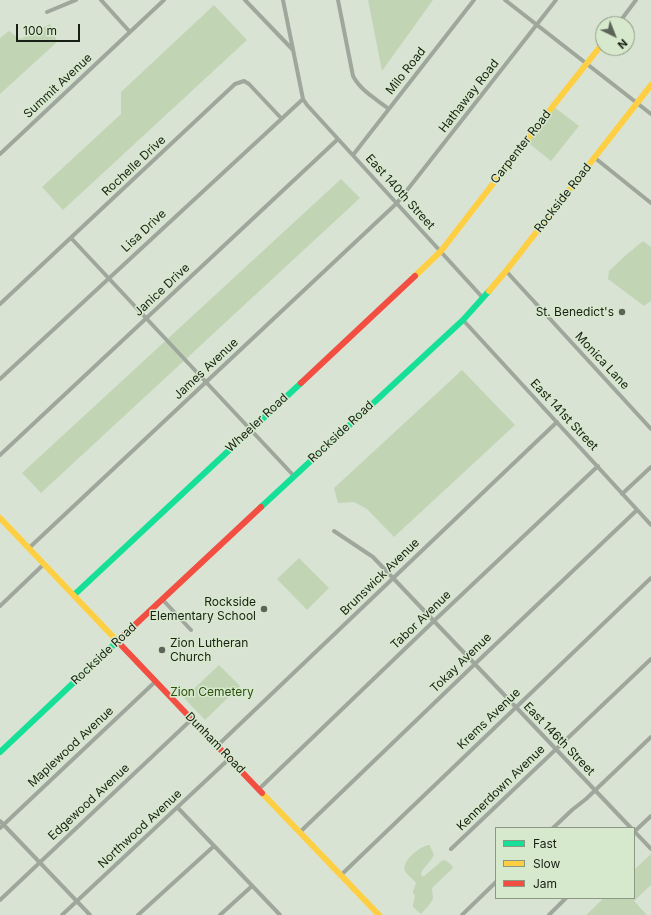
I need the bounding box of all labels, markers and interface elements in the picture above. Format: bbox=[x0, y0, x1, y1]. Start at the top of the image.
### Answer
scale bar bbox=[18, 16, 82, 42]
north arrow bbox=[595, 16, 635, 56]
text: 100 m bbox=[23, 23, 57, 38]
text: N bbox=[615, 36, 630, 52]
street label: Milo Road bbox=[383, 44, 429, 98]
street label: Summit Avenue bbox=[21, 51, 95, 121]
street label: Hathaway Road bbox=[436, 57, 502, 135]
street label: Carpenter Road bbox=[488, 107, 554, 187]
street label: Rochelle Drive bbox=[99, 133, 169, 199]
street label: East 140th Street bbox=[362, 151, 438, 233]
street label: Rockside Road bbox=[531, 160, 595, 236]
street label: Lisa Drive bbox=[119, 207, 169, 255]
street label: Janice Drive bbox=[131, 261, 193, 319]
place label: St. Benedict's bbox=[536, 305, 614, 319]
marker: St. Benedict's bbox=[617, 307, 627, 317]
street label: Monica Lane bbox=[572, 329, 632, 393]
street label: James Avenue bbox=[171, 335, 241, 403]
street label: East 141st Street bbox=[527, 376, 601, 454]
street label: Wheeler Road bbox=[223, 391, 291, 455]
street label: Rockside Road bbox=[305, 398, 377, 466]
street label: Brunswick Avenue bbox=[337, 535, 423, 619]
street label: Tabor Avenue bbox=[388, 588, 454, 652]
place label: Rockside Elementary School bbox=[150, 595, 256, 623]
marker: Rockside Elementary School bbox=[259, 604, 269, 614]
street label: Rockside Road bbox=[68, 620, 140, 688]
street label: Tokay Avenue bbox=[427, 630, 495, 696]
place label: Zion Lutheran Church bbox=[170, 636, 248, 664]
marker: Zion Lutheran Church bbox=[157, 645, 167, 655]
park label: Zion Cemetery bbox=[170, 685, 254, 699]
street label: Krems Avenue bbox=[455, 685, 523, 753]
street label: East 146th Street bbox=[521, 699, 597, 779]
street label: Maplewood Avenue bbox=[25, 704, 117, 790]
street label: Dunham Road bbox=[182, 709, 248, 777]
street label: Kennerdown Avenue bbox=[454, 742, 548, 834]
street label: Edgewood Avenue bbox=[45, 761, 133, 843]
street label: Northwood Avenue bbox=[95, 787, 185, 871]
legend bbox=[495, 827, 635, 899]
text: Fast bbox=[533, 836, 557, 851]
text: Slow bbox=[533, 856, 560, 871]
text: Jam bbox=[533, 876, 557, 891]

